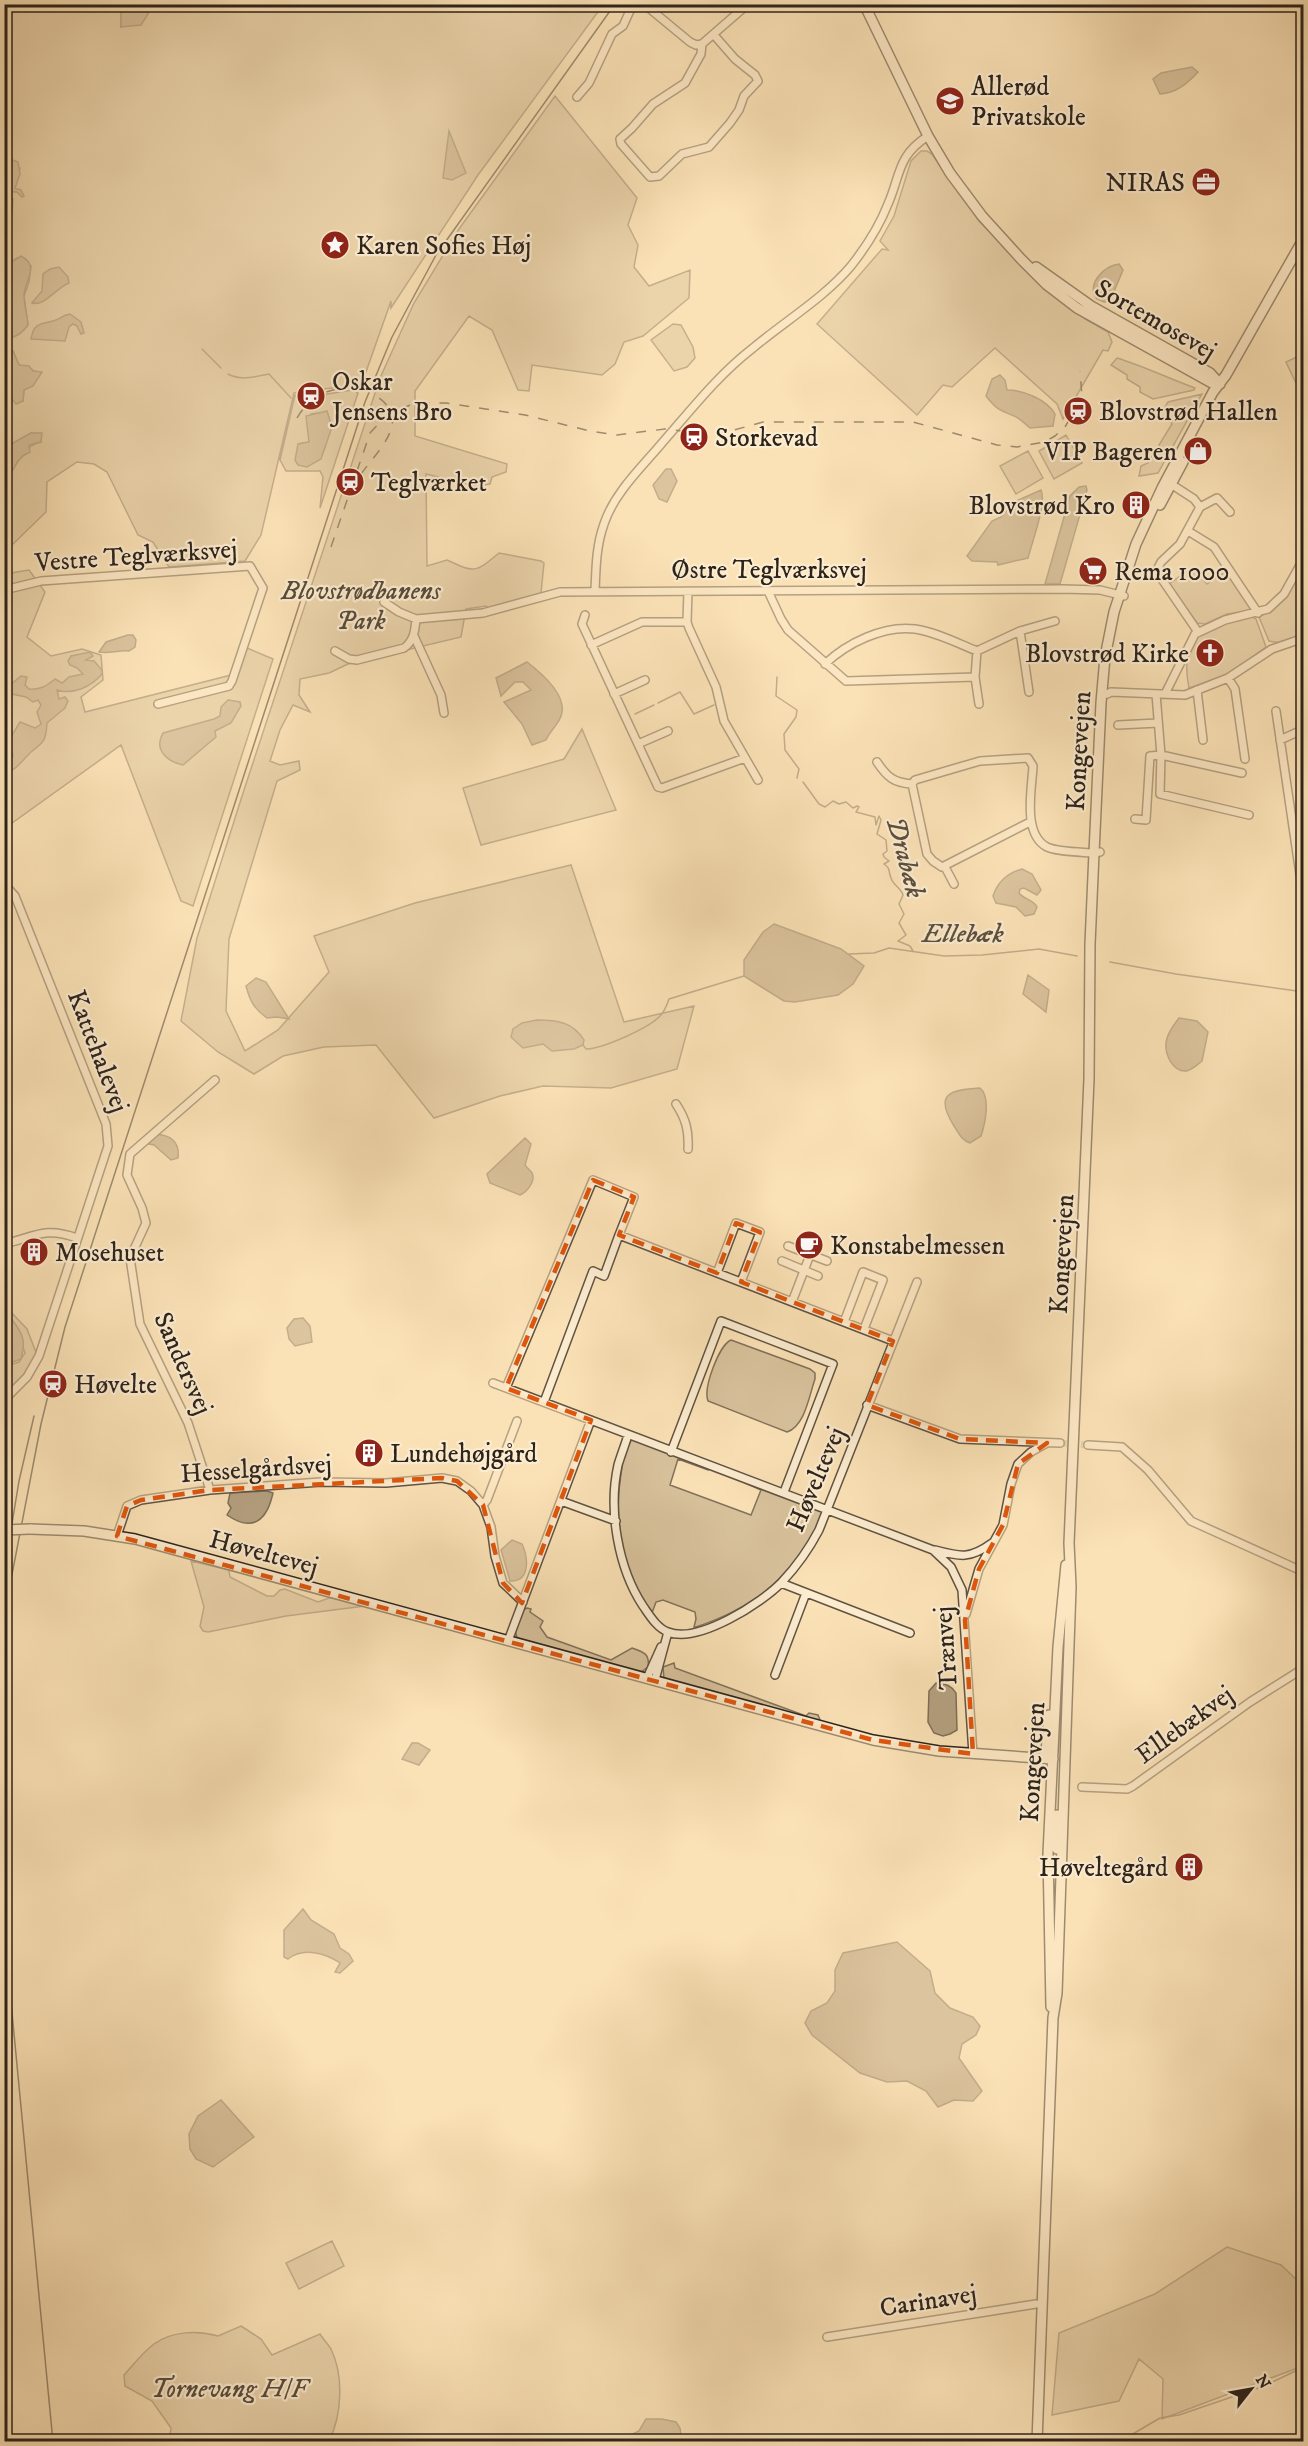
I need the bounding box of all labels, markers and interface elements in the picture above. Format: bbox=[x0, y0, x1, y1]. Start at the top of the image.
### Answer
place label: Allerød Privatskole bbox=[971, 71, 1086, 134]
school or university icon: Allerød Privatskole bbox=[934, 85, 966, 117]
office icon: NIRAS bbox=[1190, 166, 1222, 198]
place label: NIRAS bbox=[1105, 167, 1185, 200]
place icon: Karen Sofies Høj bbox=[319, 229, 351, 261]
place label: Karen Sofies Høj bbox=[356, 230, 531, 263]
street label: Sortemosevej bbox=[1089, 272, 1222, 368]
place label: Oskar Jensens Bro bbox=[330, 366, 452, 429]
station icon: Oskar Jensens Bro bbox=[295, 380, 327, 412]
station icon: Blovstrød Hallen bbox=[1062, 395, 1094, 427]
place label: Blovstrød Hallen bbox=[1099, 396, 1278, 429]
station icon: Storkevad bbox=[678, 421, 710, 453]
place label: Storkevad bbox=[715, 422, 818, 455]
shop icon: VIP Bageren bbox=[1182, 435, 1214, 467]
place label: VIP Bageren bbox=[1043, 436, 1177, 469]
station icon: Teglværket bbox=[334, 466, 366, 498]
place label: Teglværket bbox=[371, 467, 487, 500]
building icon: Blovstrød Kro bbox=[1120, 489, 1152, 521]
place label: Blovstrød Kro bbox=[968, 490, 1115, 523]
street label: Vestre Teglværksvej bbox=[33, 533, 238, 580]
street label: Østre Teglværksvej bbox=[671, 554, 867, 587]
supermarket icon: Rema 1000 bbox=[1077, 555, 1109, 587]
place label: Rema 1000 bbox=[1114, 556, 1230, 589]
park label: Blovstrødbanens Park bbox=[280, 575, 442, 638]
church icon: Blovstrød Kirke bbox=[1194, 637, 1226, 669]
place label: Blovstrød Kirke bbox=[1025, 638, 1189, 671]
street label: Kongevejen bbox=[1060, 690, 1099, 812]
water label: Drabæk bbox=[878, 813, 932, 902]
water label: Ellebæk bbox=[920, 917, 1004, 951]
street label: Kattehalevej bbox=[59, 986, 136, 1117]
street label: Kongevejen bbox=[1043, 1193, 1082, 1315]
cafe icon: Konstabelmessen bbox=[793, 1229, 825, 1261]
place label: Konstabelmessen bbox=[830, 1230, 1005, 1263]
building icon: Mosehuset bbox=[18, 1236, 50, 1268]
place label: Mosehuset bbox=[55, 1237, 164, 1270]
street label: Sandersvej bbox=[145, 1307, 220, 1420]
station icon: Høvelte bbox=[37, 1368, 69, 1400]
place label: Høvelte bbox=[74, 1369, 157, 1402]
street label: Høveltevej bbox=[779, 1422, 853, 1537]
building icon: Lundehøjgård bbox=[353, 1437, 385, 1469]
place label: Lundehøjgård bbox=[390, 1438, 537, 1471]
street label: Hesselgårdsvej bbox=[179, 1448, 333, 1491]
street label: Høveltevej bbox=[206, 1523, 322, 1584]
street label: Trænvej bbox=[927, 1605, 966, 1691]
street label: Ellebækvej bbox=[1129, 1679, 1240, 1772]
street label: Kongevejen bbox=[1014, 1701, 1053, 1823]
building icon: Høveltegård bbox=[1173, 1851, 1205, 1883]
place label: Høveltegård bbox=[1039, 1852, 1168, 1885]
street label: Carinavej bbox=[877, 2278, 979, 2325]
north arrow bbox=[1221, 2359, 1281, 2419]
text: N bbox=[1251, 2371, 1275, 2393]
park label: Tornevang H/F bbox=[151, 2373, 312, 2406]

